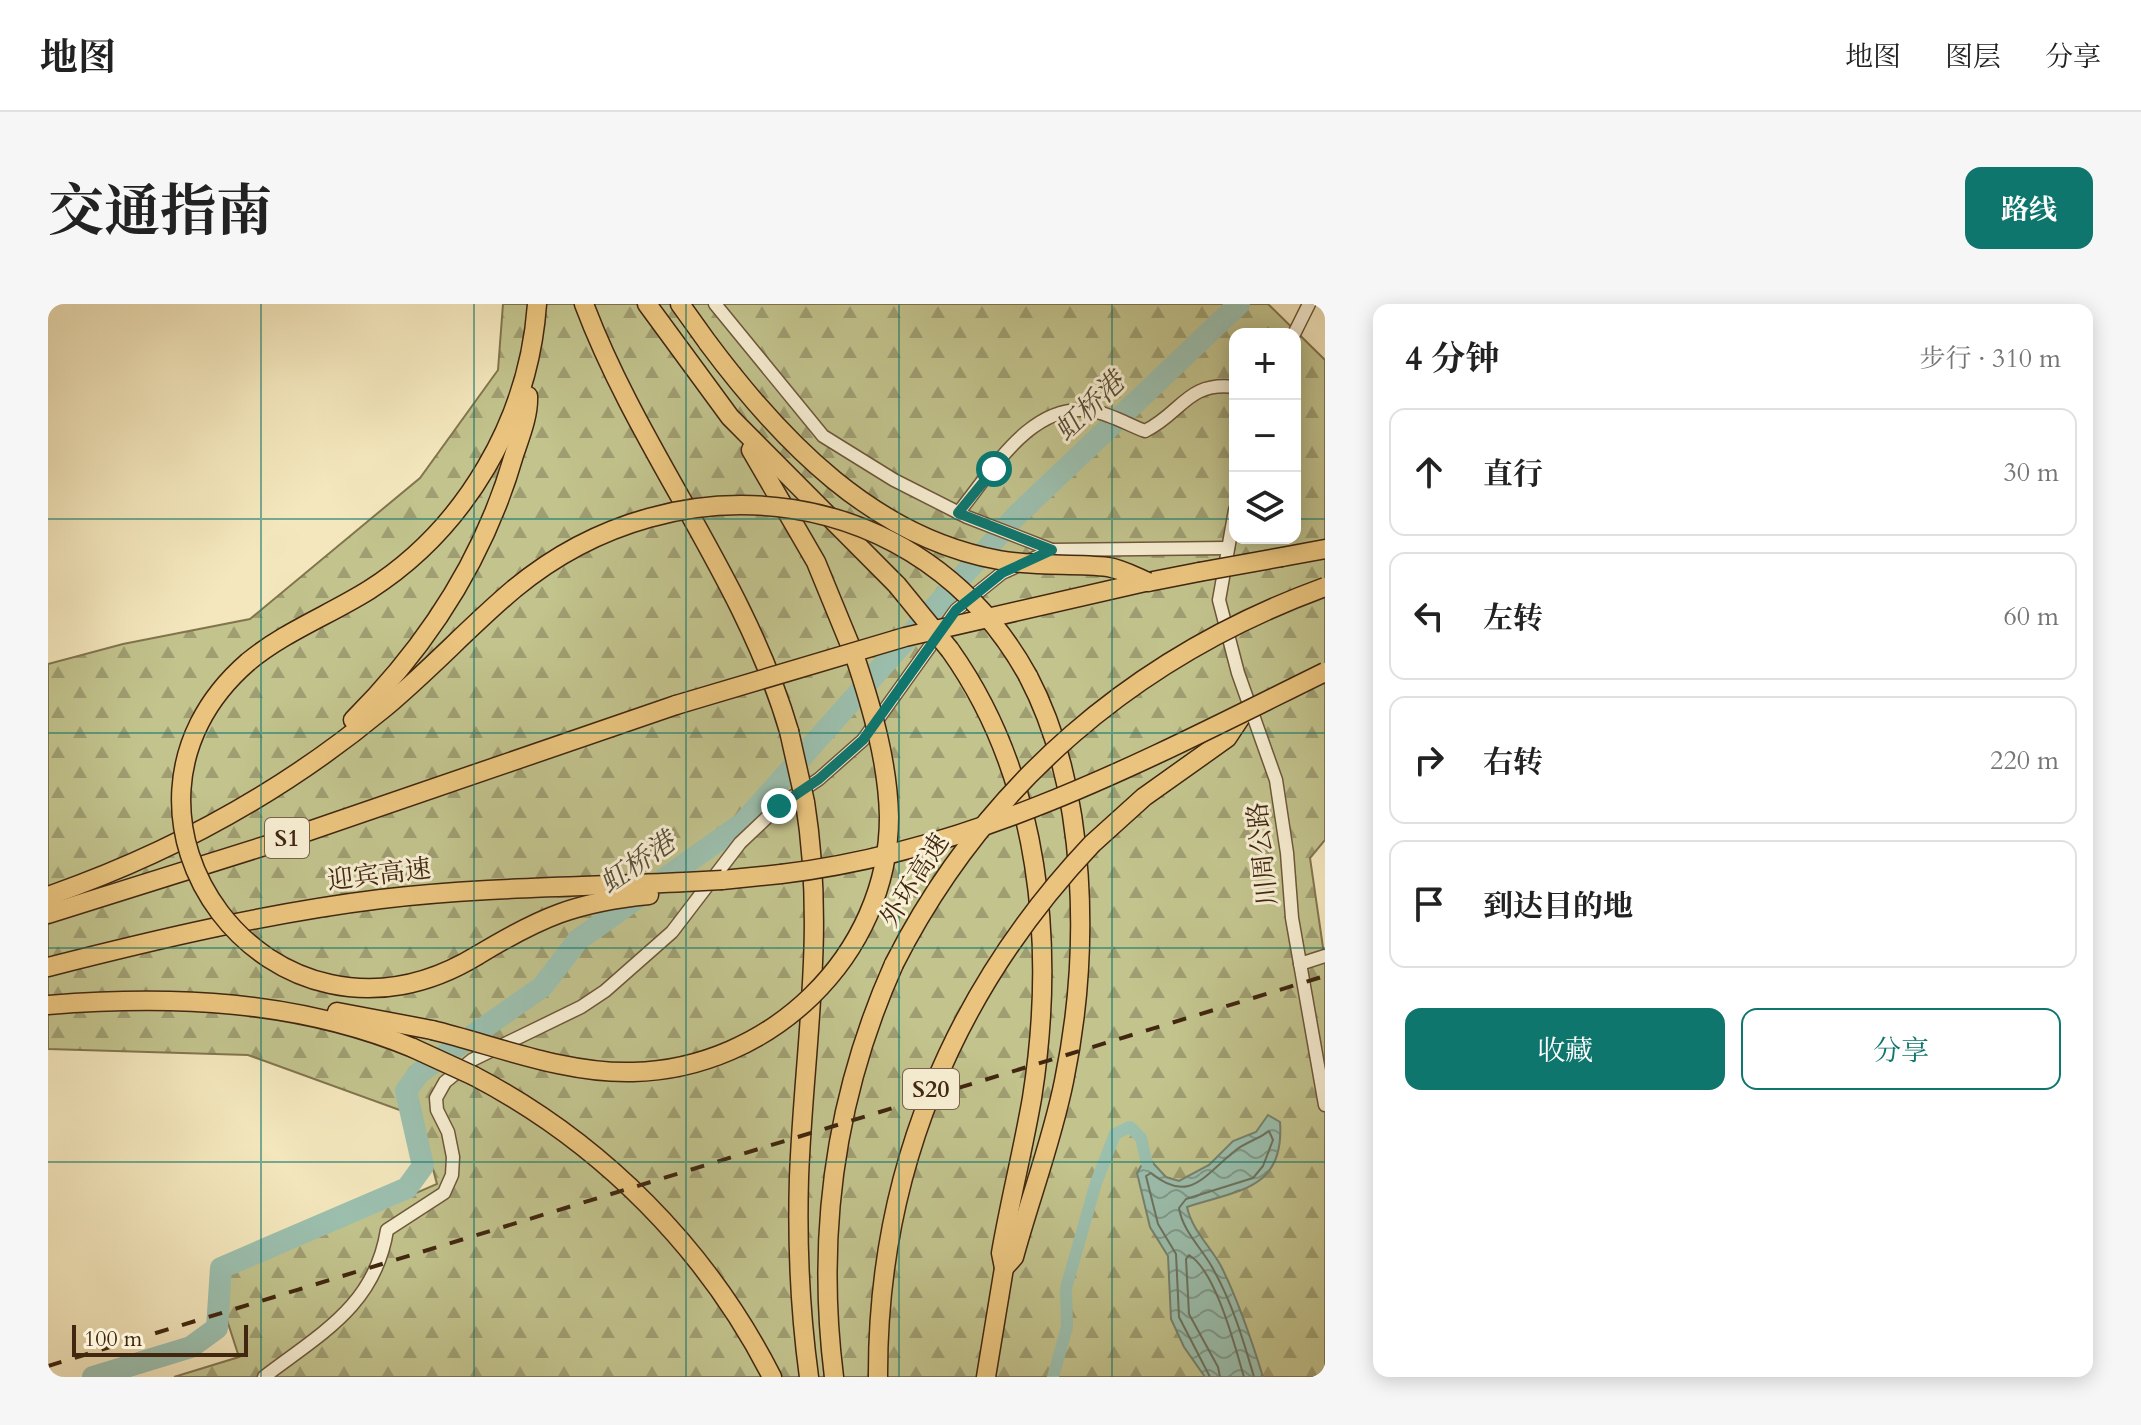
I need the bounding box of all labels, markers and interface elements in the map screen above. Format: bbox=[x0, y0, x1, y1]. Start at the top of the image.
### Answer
text: 地图 bbox=[40, 32, 116, 84]
text: 地图 bbox=[1845, 38, 1901, 76]
text: 图层 bbox=[1945, 38, 2001, 76]
text: 分享 bbox=[2045, 38, 2101, 76]
button: 路线 bbox=[1965, 167, 2093, 249]
text: 交通指南 bbox=[48, 175, 272, 250]
map controls bbox=[1229, 328, 1301, 544]
button: + bbox=[1229, 328, 1301, 400]
text: 4 分钟 bbox=[1405, 336, 1500, 382]
text: 步行 · 310 m bbox=[1920, 341, 2061, 376]
water label: 虹桥港 bbox=[1046, 361, 1136, 450]
button: − bbox=[1229, 400, 1301, 472]
icon: ahead bbox=[1407, 450, 1451, 494]
route start bbox=[976, 451, 1012, 487]
text: 直行 bbox=[1483, 454, 1543, 495]
text: 30 m bbox=[2003, 455, 2059, 490]
button: layers bbox=[1229, 472, 1301, 544]
icon: left bbox=[1407, 594, 1451, 638]
text: 左转 bbox=[1483, 598, 1543, 639]
text: 60 m bbox=[2003, 599, 2059, 634]
icon: right bbox=[1407, 738, 1451, 782]
text: 右转 bbox=[1483, 742, 1543, 783]
text: 220 m bbox=[1990, 743, 2059, 778]
route end bbox=[761, 788, 797, 824]
street label: 川周公路 bbox=[1240, 800, 1285, 907]
road number: S1 bbox=[265, 818, 309, 858]
water label: 虹桥港 bbox=[592, 821, 686, 902]
street label: 外环高速 bbox=[872, 827, 957, 934]
street label: 迎宾高速 bbox=[325, 851, 433, 898]
icon: arrive bbox=[1407, 882, 1451, 926]
text: 到达目的地 bbox=[1483, 886, 1633, 927]
button: 收藏 bbox=[1405, 1008, 1725, 1090]
button: 分享 bbox=[1741, 1008, 2061, 1090]
road number: S20 bbox=[903, 1069, 959, 1109]
scale bar bbox=[72, 1321, 248, 1357]
text: 100 m bbox=[84, 1324, 142, 1354]

